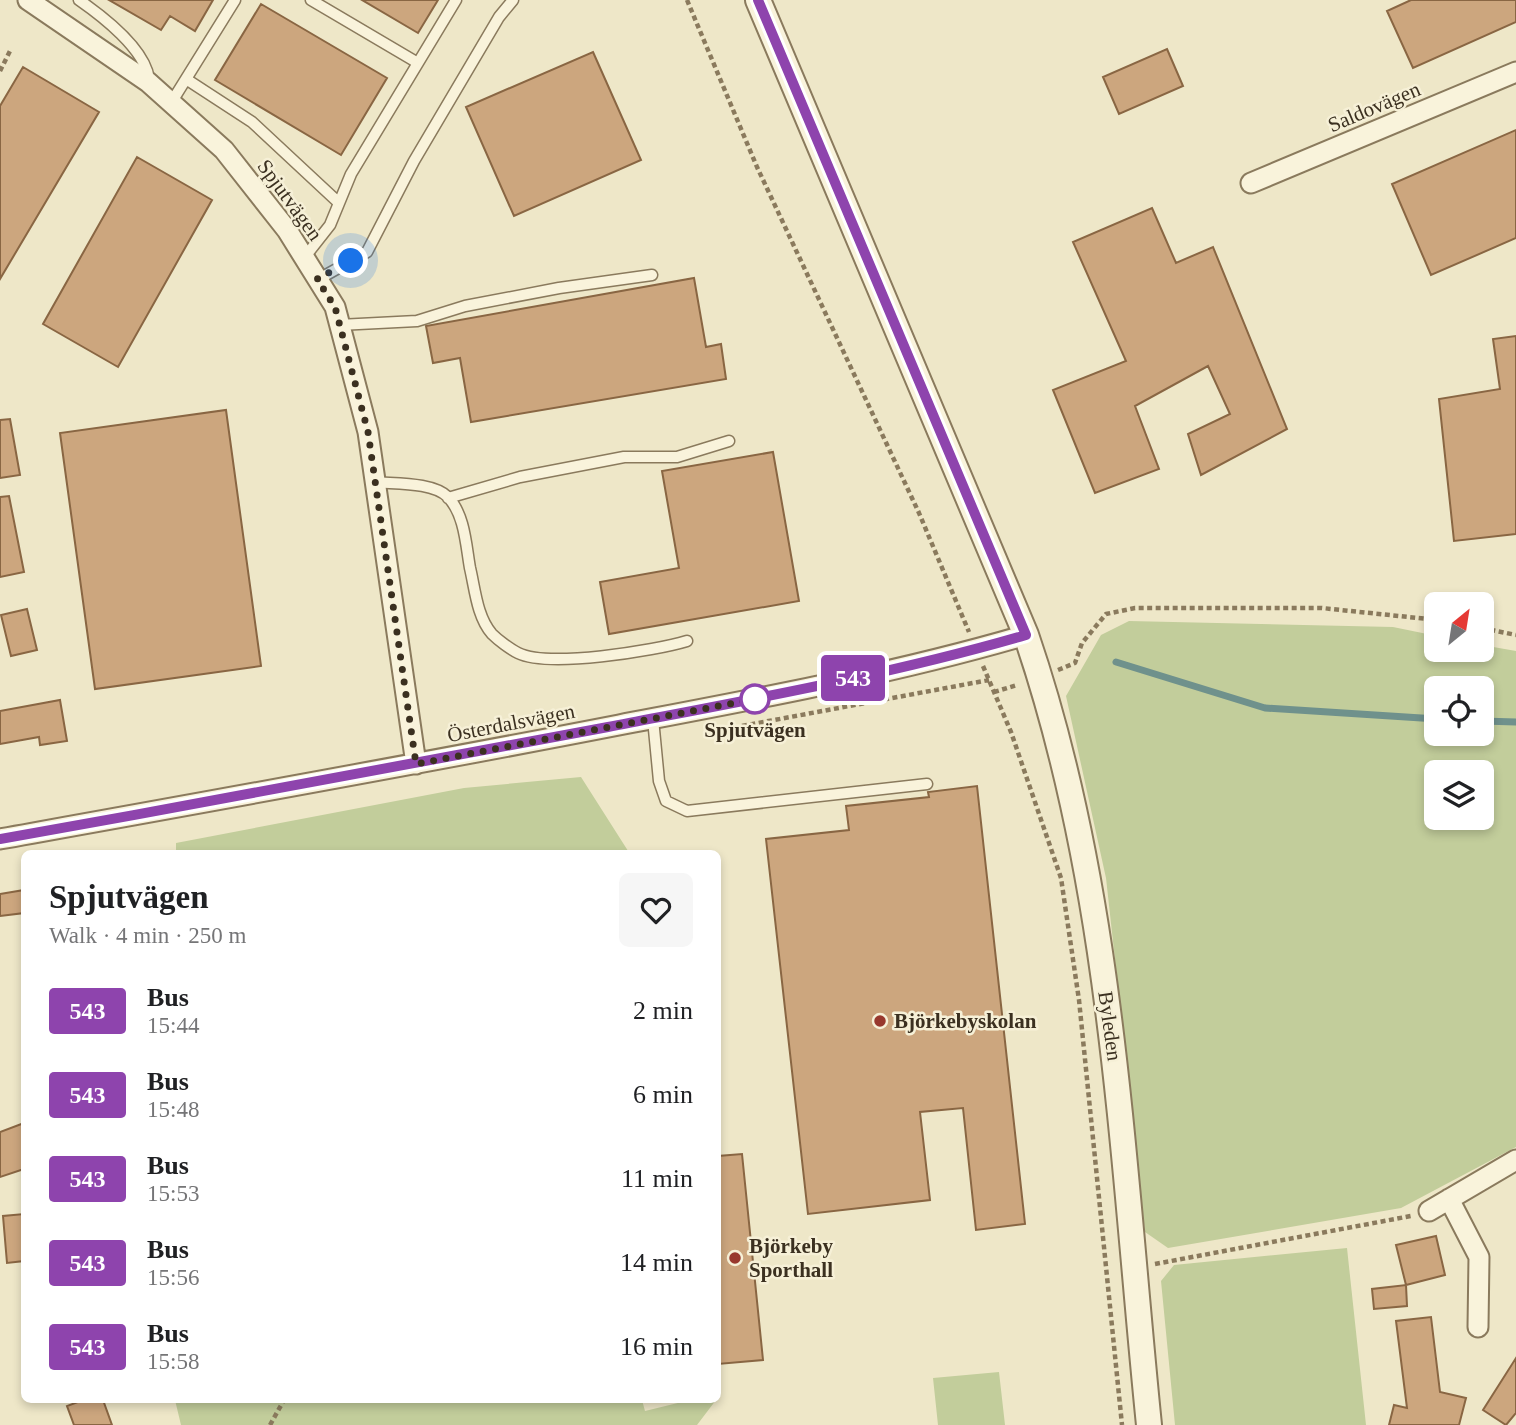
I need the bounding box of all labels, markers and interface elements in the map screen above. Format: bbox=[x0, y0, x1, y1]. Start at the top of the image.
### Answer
street label: Saldovägen bbox=[1324, 77, 1424, 137]
street label: Spjutvägen bbox=[253, 155, 328, 246]
your location bbox=[333, 243, 368, 278]
north arrow bbox=[1424, 592, 1494, 662]
map controls bbox=[1424, 592, 1494, 830]
line badge: 543 bbox=[813, 655, 893, 701]
text: 543 bbox=[835, 665, 871, 691]
button: locate bbox=[1424, 676, 1494, 746]
marker: Spjutvägen bbox=[740, 684, 770, 714]
street label: Österdalsvägen bbox=[445, 699, 577, 747]
place label: Spjutvägen bbox=[704, 718, 806, 742]
button: layers bbox=[1424, 760, 1494, 830]
button: heart bbox=[619, 873, 693, 947]
text: Spjutvägen bbox=[49, 879, 209, 915]
text: Walk · 4 min · 250 m bbox=[49, 923, 246, 948]
text: Bus bbox=[147, 983, 189, 1012]
street label: Byleden bbox=[1093, 990, 1127, 1063]
text: 2 min bbox=[633, 996, 693, 1025]
text: 543 bbox=[70, 998, 106, 1024]
place label: Björkebyskolan bbox=[894, 1009, 1037, 1033]
text: 15:44 bbox=[147, 1013, 199, 1038]
marker: Björkebyskolan bbox=[872, 1013, 888, 1029]
text: Bus bbox=[147, 1067, 189, 1096]
text: 6 min bbox=[633, 1080, 693, 1109]
text: 543 bbox=[70, 1082, 106, 1108]
text: 15:48 bbox=[147, 1097, 199, 1122]
text: Bus bbox=[147, 1151, 189, 1180]
text: 11 min bbox=[621, 1164, 693, 1193]
text: 543 bbox=[70, 1166, 106, 1192]
text: 15:53 bbox=[147, 1181, 199, 1206]
place label: Björkeby Sporthall bbox=[749, 1234, 834, 1282]
text: Bus bbox=[147, 1235, 189, 1264]
text: 14 min bbox=[620, 1248, 693, 1277]
text: 543 bbox=[70, 1250, 106, 1276]
marker: Björkeby Sporthall bbox=[727, 1250, 743, 1266]
text: 15:56 bbox=[147, 1265, 199, 1290]
text: Bus bbox=[147, 1319, 189, 1348]
text: 16 min bbox=[620, 1332, 693, 1361]
text: 543 bbox=[70, 1334, 106, 1360]
text: 15:58 bbox=[147, 1349, 199, 1374]

